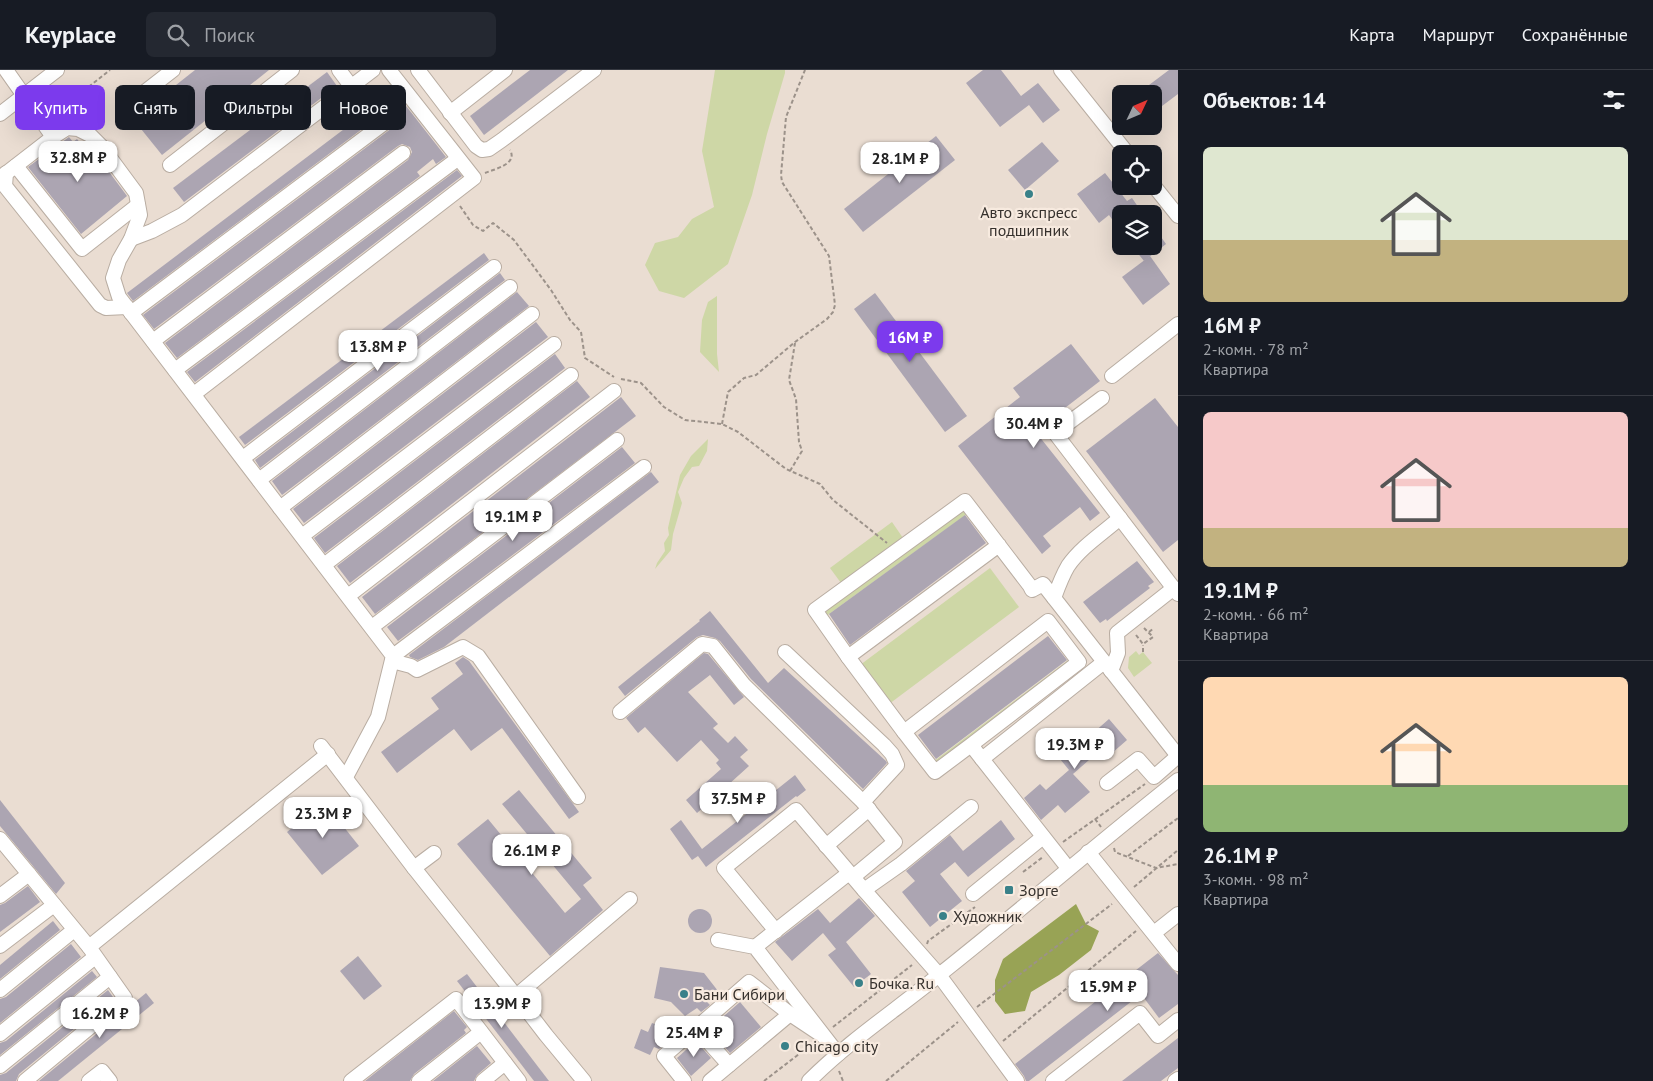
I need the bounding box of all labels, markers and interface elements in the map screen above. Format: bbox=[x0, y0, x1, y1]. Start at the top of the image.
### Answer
search box bbox=[146, 12, 496, 57]
text: Keyplace bbox=[25, 19, 116, 50]
icon: search bbox=[164, 21, 192, 49]
text: Поиск bbox=[204, 23, 255, 47]
text: Карта bbox=[1349, 23, 1395, 46]
text: Маршрут bbox=[1423, 23, 1494, 46]
text: Сохранённые bbox=[1522, 23, 1628, 46]
chip: Купить bbox=[15, 85, 105, 130]
chip: Снять bbox=[115, 85, 195, 130]
chip: Фильтры bbox=[205, 85, 311, 130]
chip: Новое bbox=[321, 85, 406, 130]
north arrow bbox=[1112, 85, 1162, 135]
map controls bbox=[1112, 85, 1162, 255]
icon: filters bbox=[1600, 86, 1628, 114]
text: Объектов: 14 bbox=[1203, 87, 1326, 114]
pin: 32.8M ₽ bbox=[32, 140, 124, 183]
pin: 28.1M ₽ bbox=[854, 142, 946, 184]
button: locate bbox=[1112, 145, 1162, 195]
text: 32.8M ₽ bbox=[49, 147, 107, 167]
text: 28.1M ₽ bbox=[871, 148, 929, 168]
icon: home bbox=[1371, 179, 1461, 269]
marker: Авто экспресс подшипник bbox=[1023, 188, 1035, 200]
place label: Авто экспресс подшипник bbox=[980, 202, 1078, 240]
button: layers bbox=[1112, 205, 1162, 255]
text: 16M ₽ bbox=[1203, 312, 1261, 339]
pin: 16M ₽ bbox=[875, 320, 945, 363]
text: 16M ₽ bbox=[888, 327, 932, 347]
pin: 13.8M ₽ bbox=[332, 330, 424, 372]
text: 13.8M ₽ bbox=[349, 336, 407, 356]
text: 2-комн. · 78 m² bbox=[1203, 339, 1309, 359]
text: Квартира bbox=[1203, 359, 1269, 379]
pin: 30.4M ₽ bbox=[988, 406, 1080, 449]
text: 30.4M ₽ bbox=[1005, 413, 1063, 433]
icon: home bbox=[1371, 445, 1461, 535]
pin: 19.1M ₽ bbox=[467, 500, 559, 542]
text: 19.1M ₽ bbox=[484, 506, 542, 526]
text: 19.1M ₽ bbox=[1203, 577, 1278, 604]
text: 2-комн. · 66 m² bbox=[1203, 604, 1309, 624]
text: Квартира bbox=[1203, 624, 1269, 644]
icon: home bbox=[1371, 710, 1461, 800]
pin: 19.3M ₽ bbox=[1029, 728, 1121, 770]
text: 19.3M ₽ bbox=[1046, 734, 1104, 754]
pin: 37.5M ₽ bbox=[692, 782, 784, 824]
text: 37.5M ₽ bbox=[710, 788, 766, 808]
pin: 23.3M ₽ bbox=[277, 796, 369, 839]
text: 23.3M ₽ bbox=[294, 803, 352, 823]
pin: 26.1M ₽ bbox=[486, 834, 578, 876]
text: 26.1M ₽ bbox=[503, 840, 561, 860]
text: 26.1M ₽ bbox=[1203, 842, 1278, 869]
text: 3-комн. · 98 m² bbox=[1203, 869, 1309, 889]
place label: Зорге bbox=[1019, 880, 1059, 900]
marker: Зорге bbox=[1003, 884, 1015, 896]
text: Квартира bbox=[1203, 889, 1269, 909]
place label: Художник bbox=[953, 906, 1022, 926]
marker: Художник bbox=[937, 910, 949, 922]
pin: 15.9M ₽ bbox=[1062, 970, 1154, 1012]
place label: Бочка. Ru bbox=[869, 973, 934, 993]
text: 15.9M ₽ bbox=[1079, 976, 1137, 996]
marker: Бочка. Ru bbox=[853, 977, 865, 989]
place label: Бани Сибири bbox=[694, 984, 785, 1004]
pin: 13.9M ₽ bbox=[456, 986, 548, 1029]
marker: Бани Сибири bbox=[678, 988, 690, 1000]
text: 13.9M ₽ bbox=[473, 993, 531, 1013]
pin: 16.2M ₽ bbox=[54, 996, 146, 1039]
text: 16.2M ₽ bbox=[71, 1003, 129, 1023]
pin: 25.4M ₽ bbox=[648, 1016, 740, 1058]
text: 25.4M ₽ bbox=[665, 1022, 723, 1042]
place label: Chicago city bbox=[795, 1036, 879, 1056]
marker: Chicago city bbox=[779, 1040, 791, 1052]

